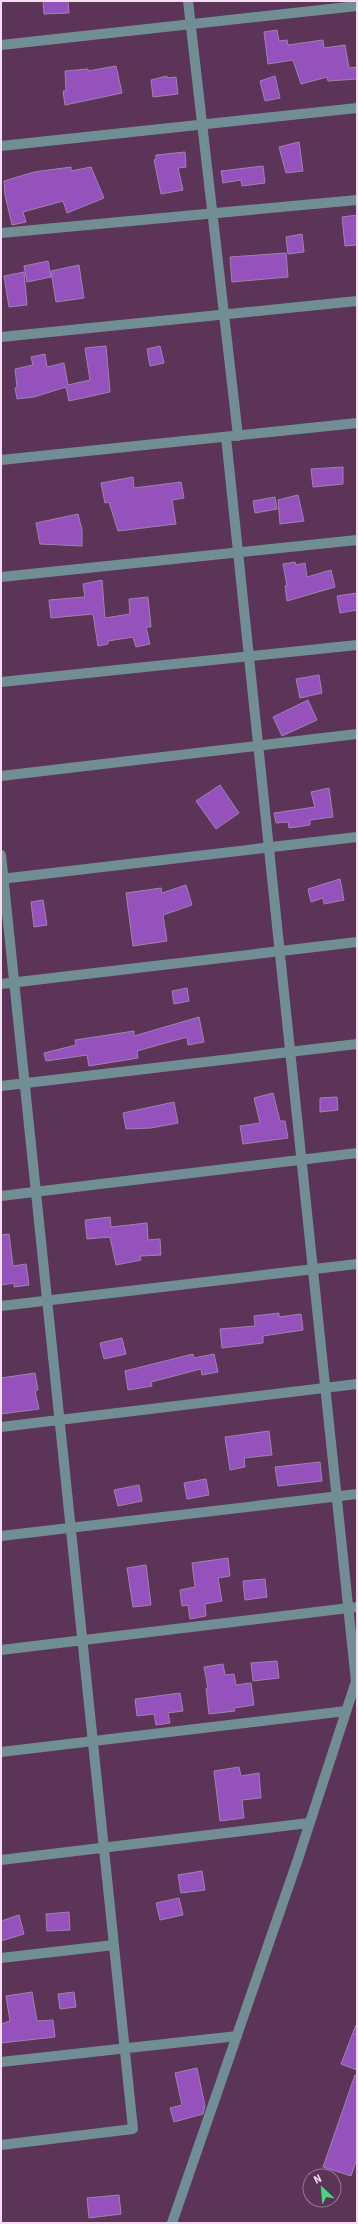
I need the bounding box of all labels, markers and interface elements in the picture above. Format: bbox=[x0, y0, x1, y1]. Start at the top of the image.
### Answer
north arrow bbox=[302, 2168, 342, 2208]
text: N bbox=[312, 2172, 324, 2187]

